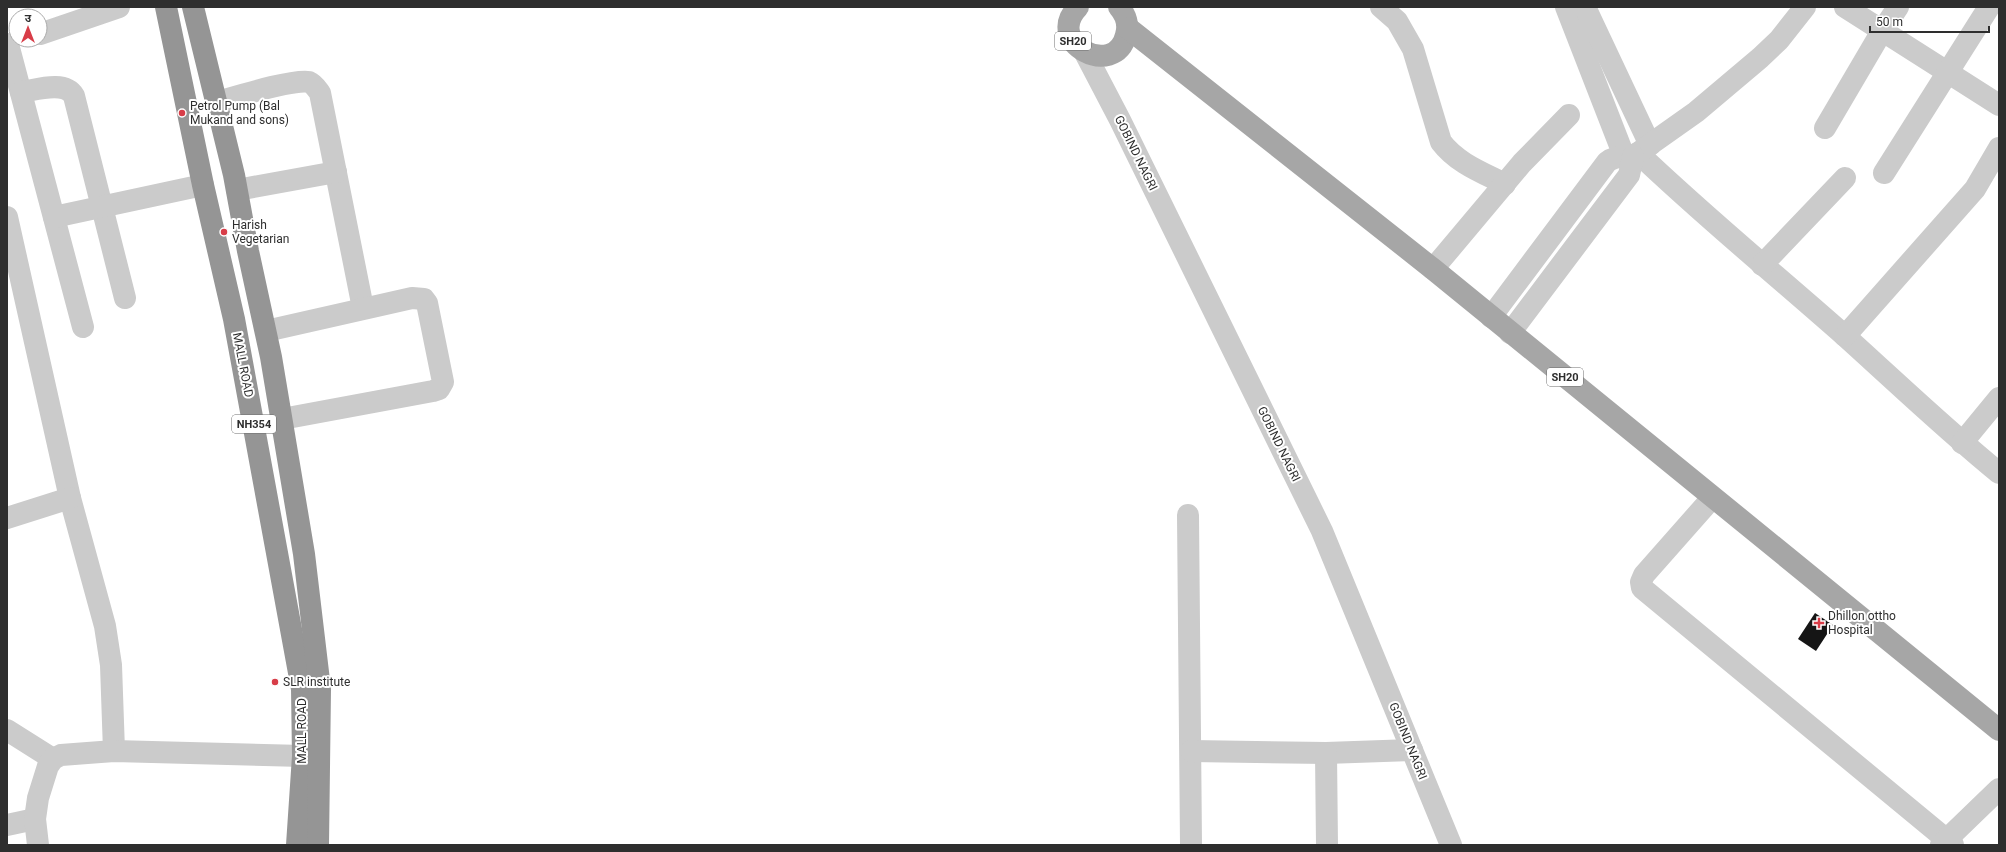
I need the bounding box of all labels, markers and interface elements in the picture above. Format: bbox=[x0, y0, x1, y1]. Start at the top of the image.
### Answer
north arrow bbox=[8, 8, 48, 48]
scale bar bbox=[1870, 8, 1989, 34]
text: उ bbox=[25, 12, 32, 25]
text: 50 m bbox=[1876, 15, 1903, 29]
road number: SH20 bbox=[1055, 32, 1091, 50]
place label: Petrol Pump (Bal Mukand and sons) bbox=[190, 99, 289, 127]
marker: Petrol Pump (Bal Mukand and sons) bbox=[177, 108, 187, 118]
street label: GOBIND NAGRI bbox=[1112, 113, 1160, 193]
place label: Harish Vegetarian bbox=[232, 218, 289, 246]
marker: Harish Vegetarian bbox=[219, 227, 229, 237]
street label: MALL ROAD bbox=[230, 331, 256, 399]
road number: SH20 bbox=[1547, 368, 1583, 386]
street label: GOBIND NAGRI bbox=[1255, 404, 1303, 484]
road number: NH354 bbox=[232, 415, 276, 433]
place label: Dhillon ottho Hospital bbox=[1828, 609, 1896, 637]
marker: Dhillon ottho Hospital bbox=[1813, 617, 1825, 629]
place label: SLR institute bbox=[283, 675, 350, 689]
marker: SLR institute bbox=[270, 677, 280, 687]
street label: MALL ROAD bbox=[295, 698, 309, 764]
street label: GOBIND NAGRI bbox=[1386, 700, 1430, 782]

